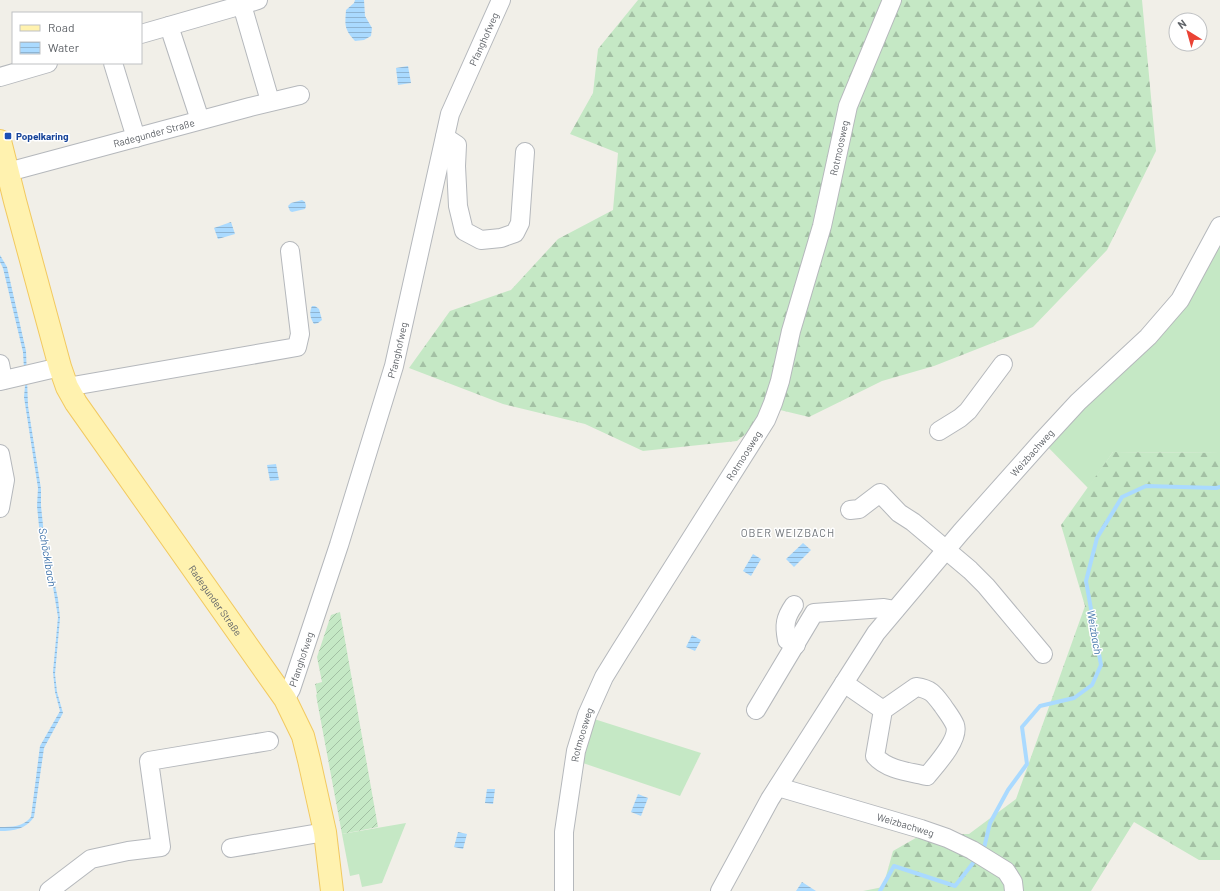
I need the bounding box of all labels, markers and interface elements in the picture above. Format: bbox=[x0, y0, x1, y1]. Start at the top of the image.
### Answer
street label: Pfanghofweg bbox=[466, 10, 501, 68]
legend bbox=[12, 12, 142, 64]
north arrow bbox=[1168, 12, 1208, 52]
text: N bbox=[1175, 16, 1189, 31]
text: Road bbox=[48, 20, 75, 34]
text: Water bbox=[48, 40, 80, 54]
street label: Radegunder Straße bbox=[112, 116, 196, 149]
street label: Rotmoosweg bbox=[827, 119, 851, 177]
place label: Popelkaring bbox=[16, 130, 69, 142]
marker: Popelkaring bbox=[3, 131, 13, 141]
street label: Pfanghofweg bbox=[385, 321, 410, 380]
street label: Weizbachweg bbox=[1007, 426, 1056, 479]
street label: Rotmoosweg bbox=[723, 428, 764, 483]
district label: OBER WEIZBACH bbox=[741, 526, 835, 539]
water label: Schöcklbach bbox=[36, 527, 60, 588]
street label: Radegunder Straße bbox=[186, 563, 244, 638]
water label: Weizbach bbox=[1085, 609, 1105, 655]
street label: Pfanghofweg bbox=[286, 630, 316, 688]
street label: Rotmoosweg bbox=[568, 706, 596, 763]
street label: Weizbachweg bbox=[875, 810, 936, 839]

